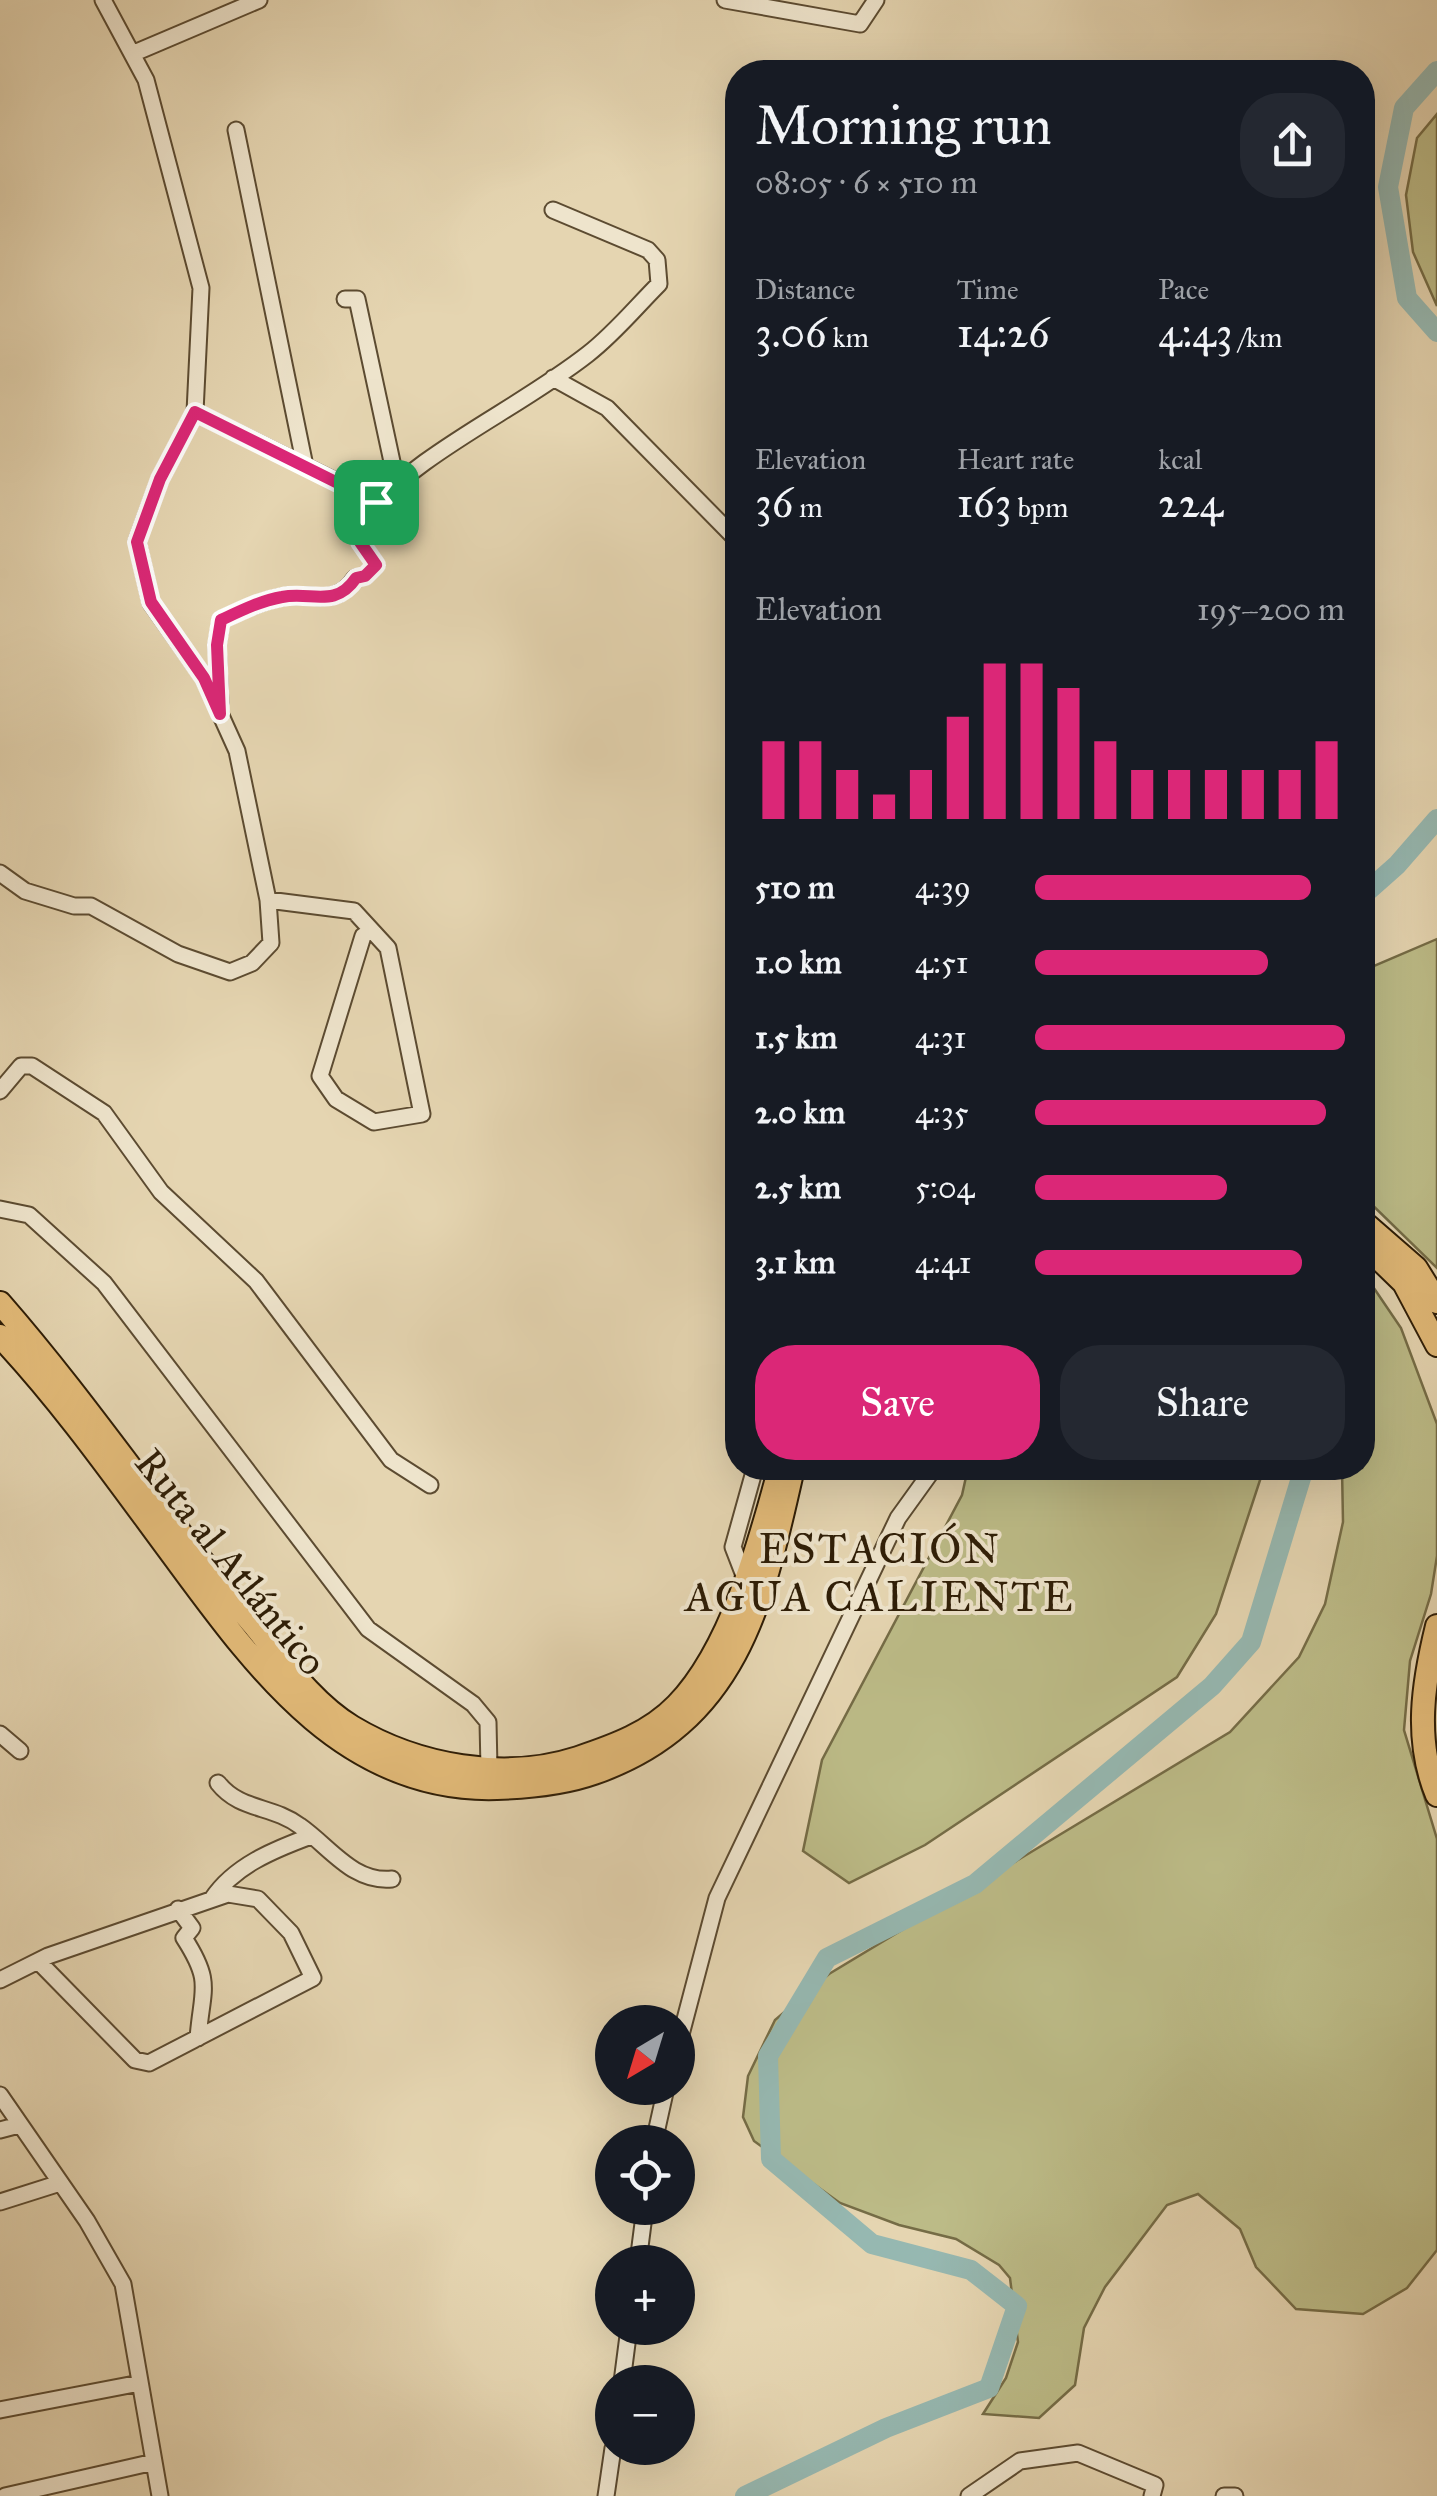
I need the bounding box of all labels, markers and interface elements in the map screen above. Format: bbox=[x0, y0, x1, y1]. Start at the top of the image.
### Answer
text: Morning run bbox=[755, 92, 1052, 159]
button: share bbox=[1240, 93, 1345, 198]
text: 08:05 · 6 × 510 m bbox=[755, 163, 978, 202]
text: Distance bbox=[755, 272, 855, 307]
text: Time bbox=[957, 272, 1019, 307]
text: Pace bbox=[1158, 272, 1209, 307]
text: 3.06 bbox=[755, 307, 827, 359]
text: 14:26 bbox=[957, 307, 1049, 359]
text: 4:43 bbox=[1158, 307, 1233, 359]
text: km bbox=[827, 320, 869, 355]
text: /km bbox=[1233, 320, 1283, 355]
text: Elevation bbox=[755, 442, 866, 477]
text: Heart rate bbox=[957, 442, 1074, 477]
text: kcal bbox=[1158, 442, 1202, 477]
pin bbox=[334, 460, 419, 545]
icon: arrive bbox=[349, 475, 404, 530]
text: 36 bbox=[755, 477, 793, 529]
text: 163 bbox=[957, 477, 1011, 529]
text: 224 bbox=[1158, 477, 1223, 529]
text: m bbox=[793, 490, 823, 525]
text: bpm bbox=[1011, 490, 1069, 525]
text: Elevation bbox=[755, 590, 882, 629]
text: 195–200 m bbox=[1197, 590, 1345, 629]
text: 510 m bbox=[755, 868, 835, 907]
text: 4:39 bbox=[915, 868, 971, 907]
text: 1.0 km bbox=[755, 943, 842, 982]
text: 4:51 bbox=[915, 943, 968, 982]
text: 1.5 km bbox=[755, 1018, 837, 1057]
text: 4:31 bbox=[915, 1018, 966, 1057]
text: 2.0 km bbox=[755, 1093, 845, 1132]
text: 4:35 bbox=[915, 1093, 969, 1132]
text: 2.5 km bbox=[755, 1168, 841, 1207]
text: 5:04 bbox=[915, 1168, 974, 1207]
text: 3.1 km bbox=[755, 1243, 836, 1282]
text: 4:41 bbox=[915, 1243, 971, 1282]
button: Save bbox=[755, 1345, 1040, 1460]
button: Share bbox=[1060, 1345, 1345, 1460]
street label: Ruta al Atlántico bbox=[125, 1439, 337, 1685]
district label: ESTACIÓN AGUA CALIENTE bbox=[683, 1522, 1075, 1623]
north arrow bbox=[595, 2005, 695, 2105]
map controls bbox=[595, 2005, 695, 2465]
button: locate bbox=[595, 2125, 695, 2225]
button: + bbox=[595, 2245, 695, 2345]
button: − bbox=[595, 2365, 695, 2465]

